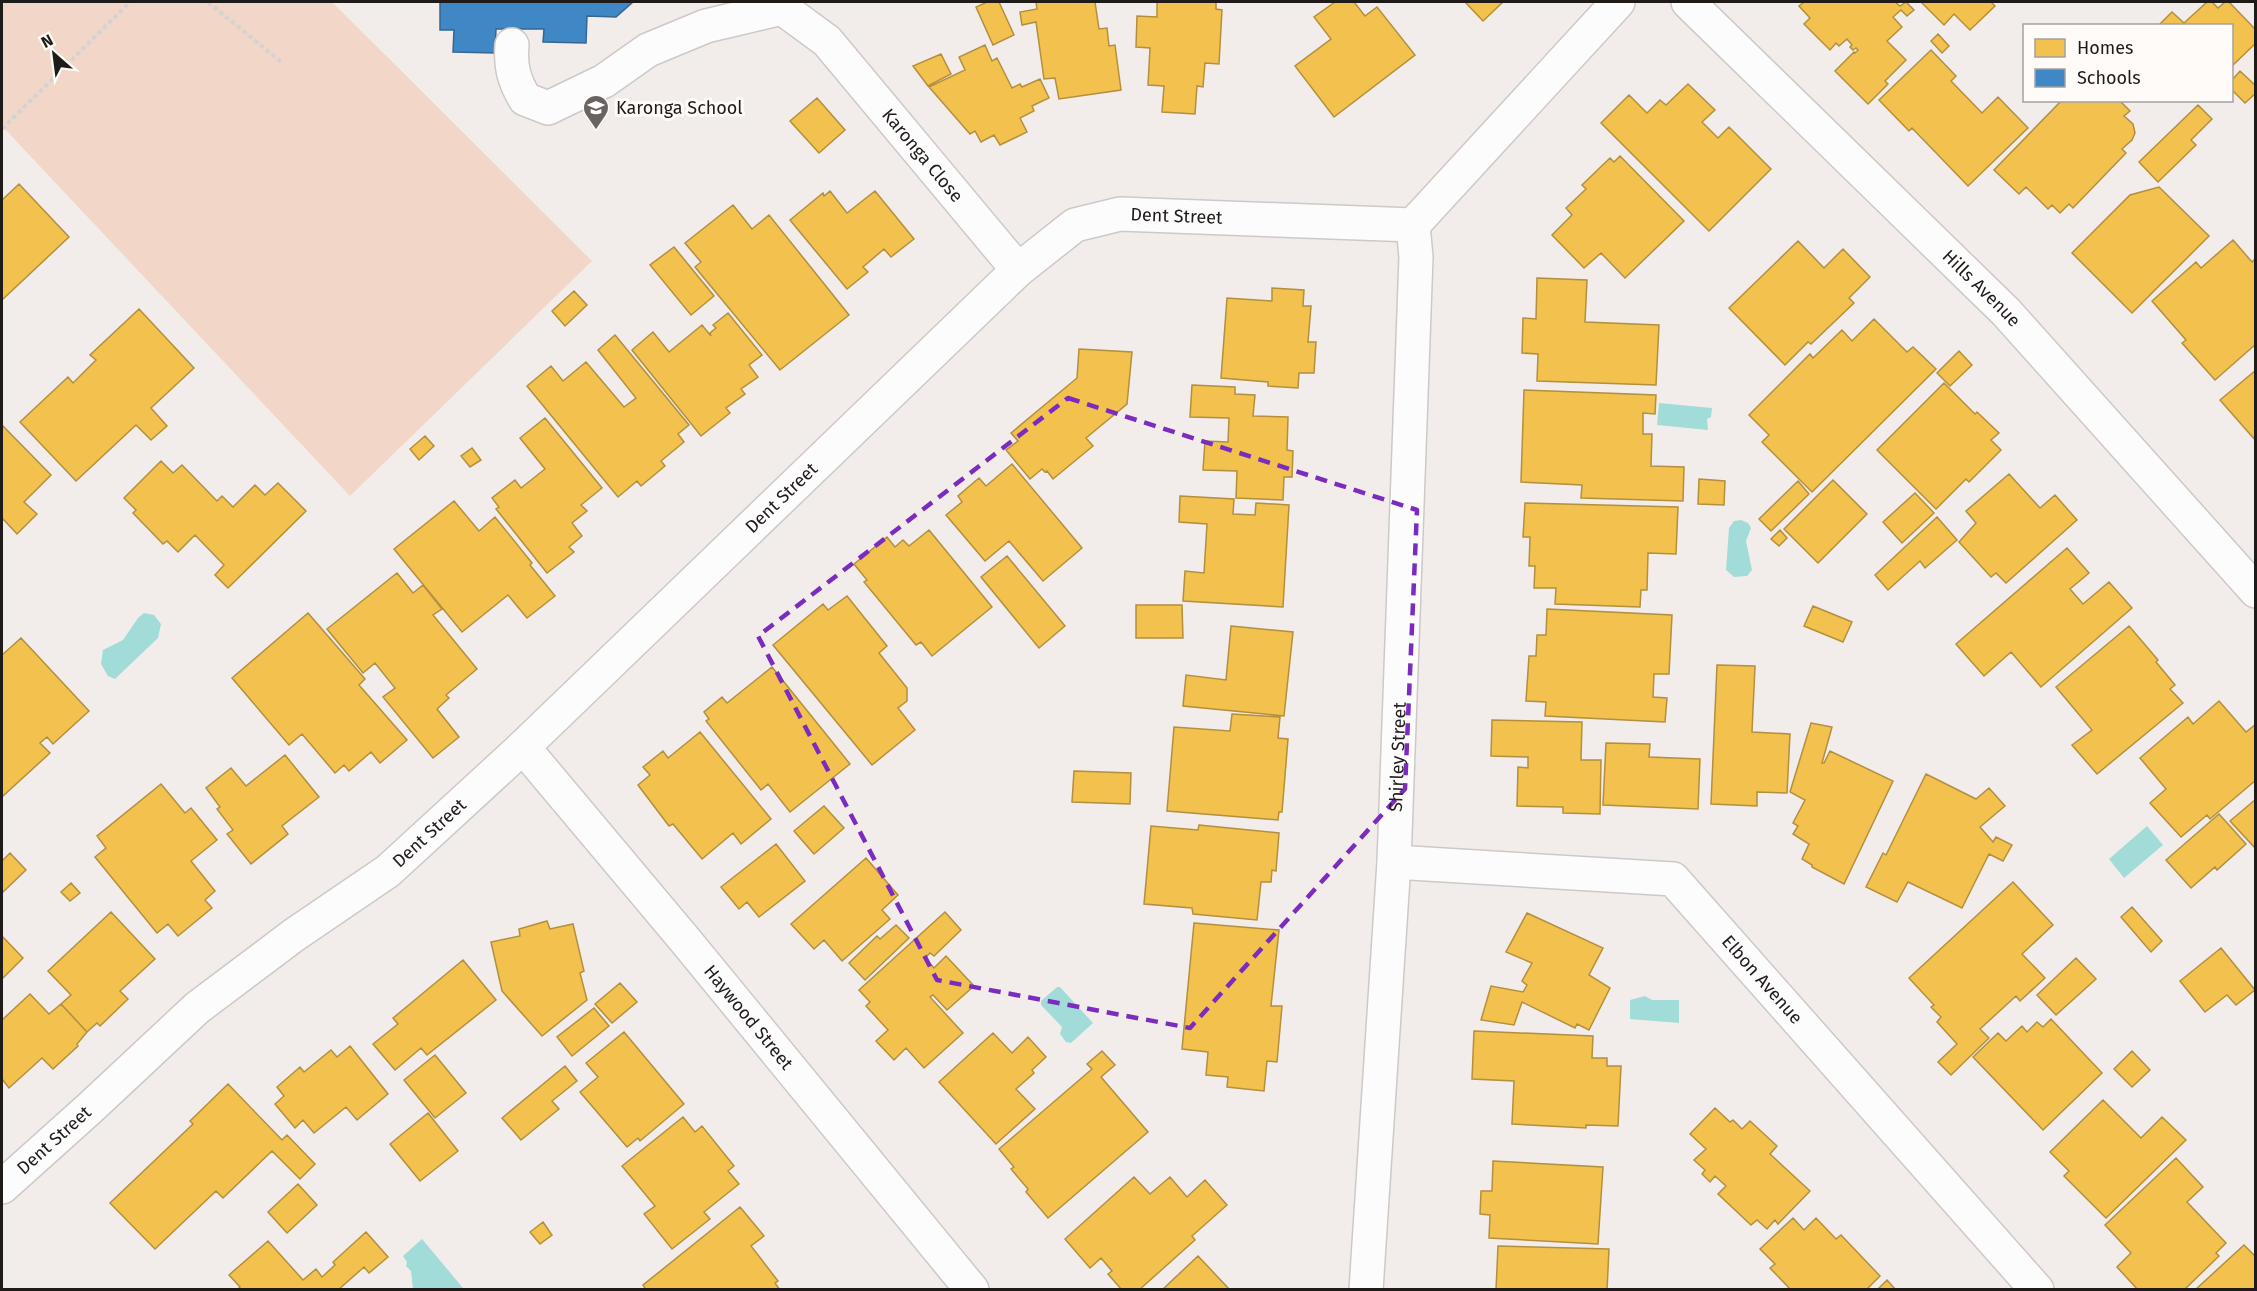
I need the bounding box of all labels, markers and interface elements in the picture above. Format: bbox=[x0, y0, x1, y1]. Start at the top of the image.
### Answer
north arrow bbox=[24, 24, 84, 84]
legend bbox=[2023, 24, 2233, 102]
text: N bbox=[38, 30, 56, 52]
text: Homes bbox=[2077, 37, 2133, 59]
text: Schools bbox=[2077, 67, 2141, 89]
school or university icon: Karonga School bbox=[581, 93, 611, 131]
place label: Karonga School bbox=[616, 97, 743, 119]
street label: Karonga Close bbox=[877, 104, 968, 207]
street label: Dent Street bbox=[1130, 203, 1223, 229]
street label: Hills Avenue bbox=[1938, 245, 2025, 332]
street label: Dent Street bbox=[741, 458, 823, 538]
street label: Shirley Street bbox=[1385, 701, 1411, 812]
street label: Dent Street bbox=[388, 793, 471, 872]
street label: Elbon Avenue bbox=[1717, 931, 1807, 1029]
street label: Haywood Street bbox=[699, 960, 798, 1075]
street label: Dent Street bbox=[12, 1101, 96, 1179]

